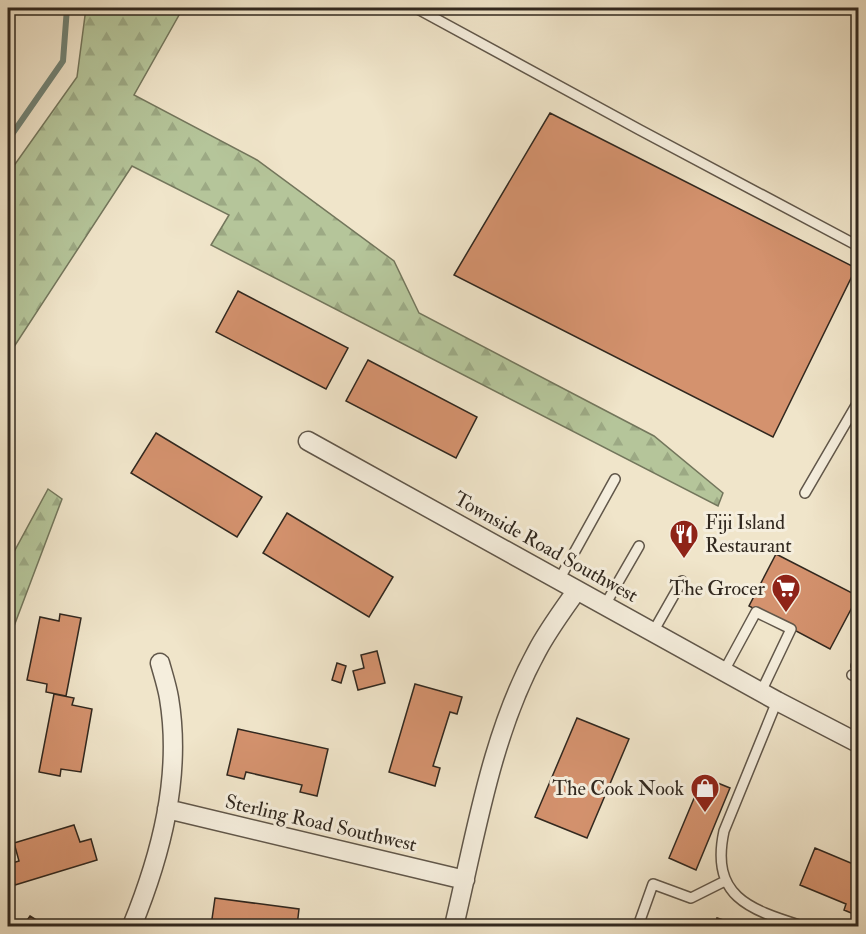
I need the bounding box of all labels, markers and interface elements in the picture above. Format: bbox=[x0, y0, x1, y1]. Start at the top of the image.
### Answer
street label: Townside Road Southwest bbox=[450, 486, 643, 608]
place label: Fiji Island Restaurant bbox=[705, 510, 792, 558]
restaurant icon: Fiji Island Restaurant bbox=[668, 518, 700, 560]
supermarket icon: The Grocer bbox=[770, 572, 802, 614]
place label: The Grocer bbox=[669, 576, 766, 601]
shop icon: The Cook Nook bbox=[689, 772, 721, 814]
place label: The Cook Nook bbox=[552, 776, 684, 801]
street label: Sterling Road Southwest bbox=[223, 789, 420, 857]

